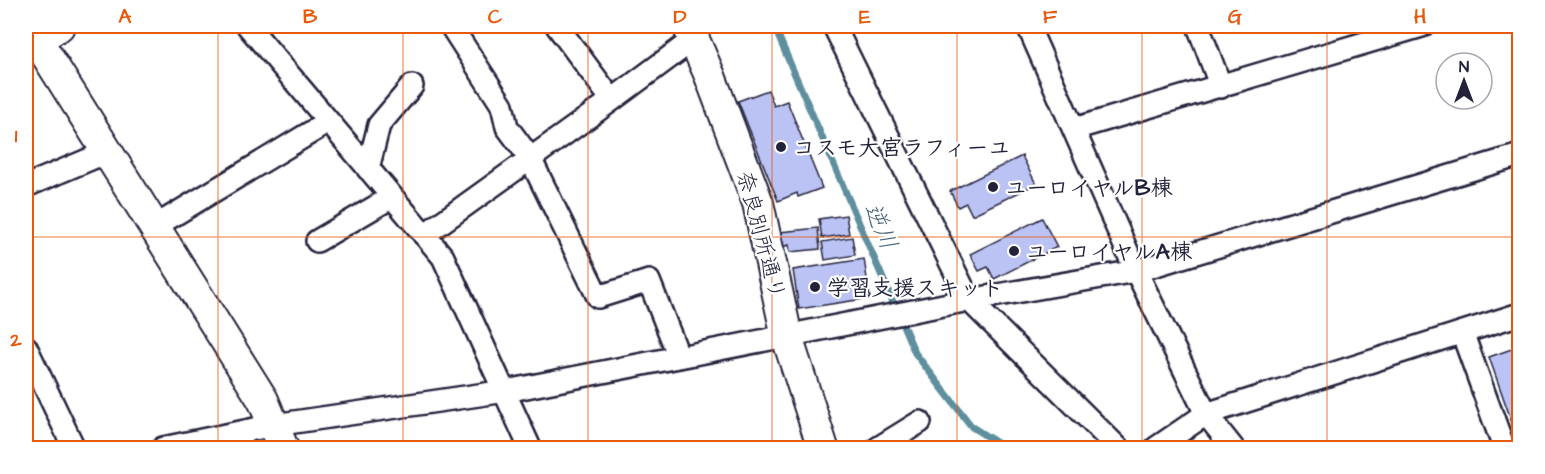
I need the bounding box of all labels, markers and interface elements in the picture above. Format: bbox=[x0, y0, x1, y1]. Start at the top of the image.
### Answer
text: A bbox=[119, 3, 132, 31]
text: B bbox=[303, 3, 318, 31]
text: C bbox=[488, 3, 503, 31]
text: D bbox=[674, 3, 687, 31]
text: E bbox=[859, 3, 871, 31]
text: F bbox=[1043, 3, 1058, 31]
text: G bbox=[1228, 3, 1242, 31]
text: H bbox=[1414, 3, 1426, 31]
north arrow bbox=[1434, 51, 1494, 111]
text: N bbox=[1459, 56, 1469, 78]
text: 1 bbox=[15, 122, 18, 150]
place label: コスモ大宮ラフィーユ bbox=[793, 133, 1010, 164]
marker: コスモ大宮ラフィーユ bbox=[774, 140, 788, 154]
street label: 奈良別所通り bbox=[728, 168, 793, 303]
place label: ユーロイヤルB棟 bbox=[1005, 173, 1172, 204]
marker: ユーロイヤルB棟 bbox=[986, 180, 1000, 194]
water label: 逆川 bbox=[855, 198, 905, 255]
place label: ユーロイヤルA棟 bbox=[1026, 237, 1192, 268]
marker: ユーロイヤルA棟 bbox=[1007, 244, 1021, 258]
place label: 学習支援スキット bbox=[827, 273, 1003, 304]
marker: 学習支援スキット bbox=[808, 280, 822, 294]
text: 2 bbox=[9, 326, 22, 354]

